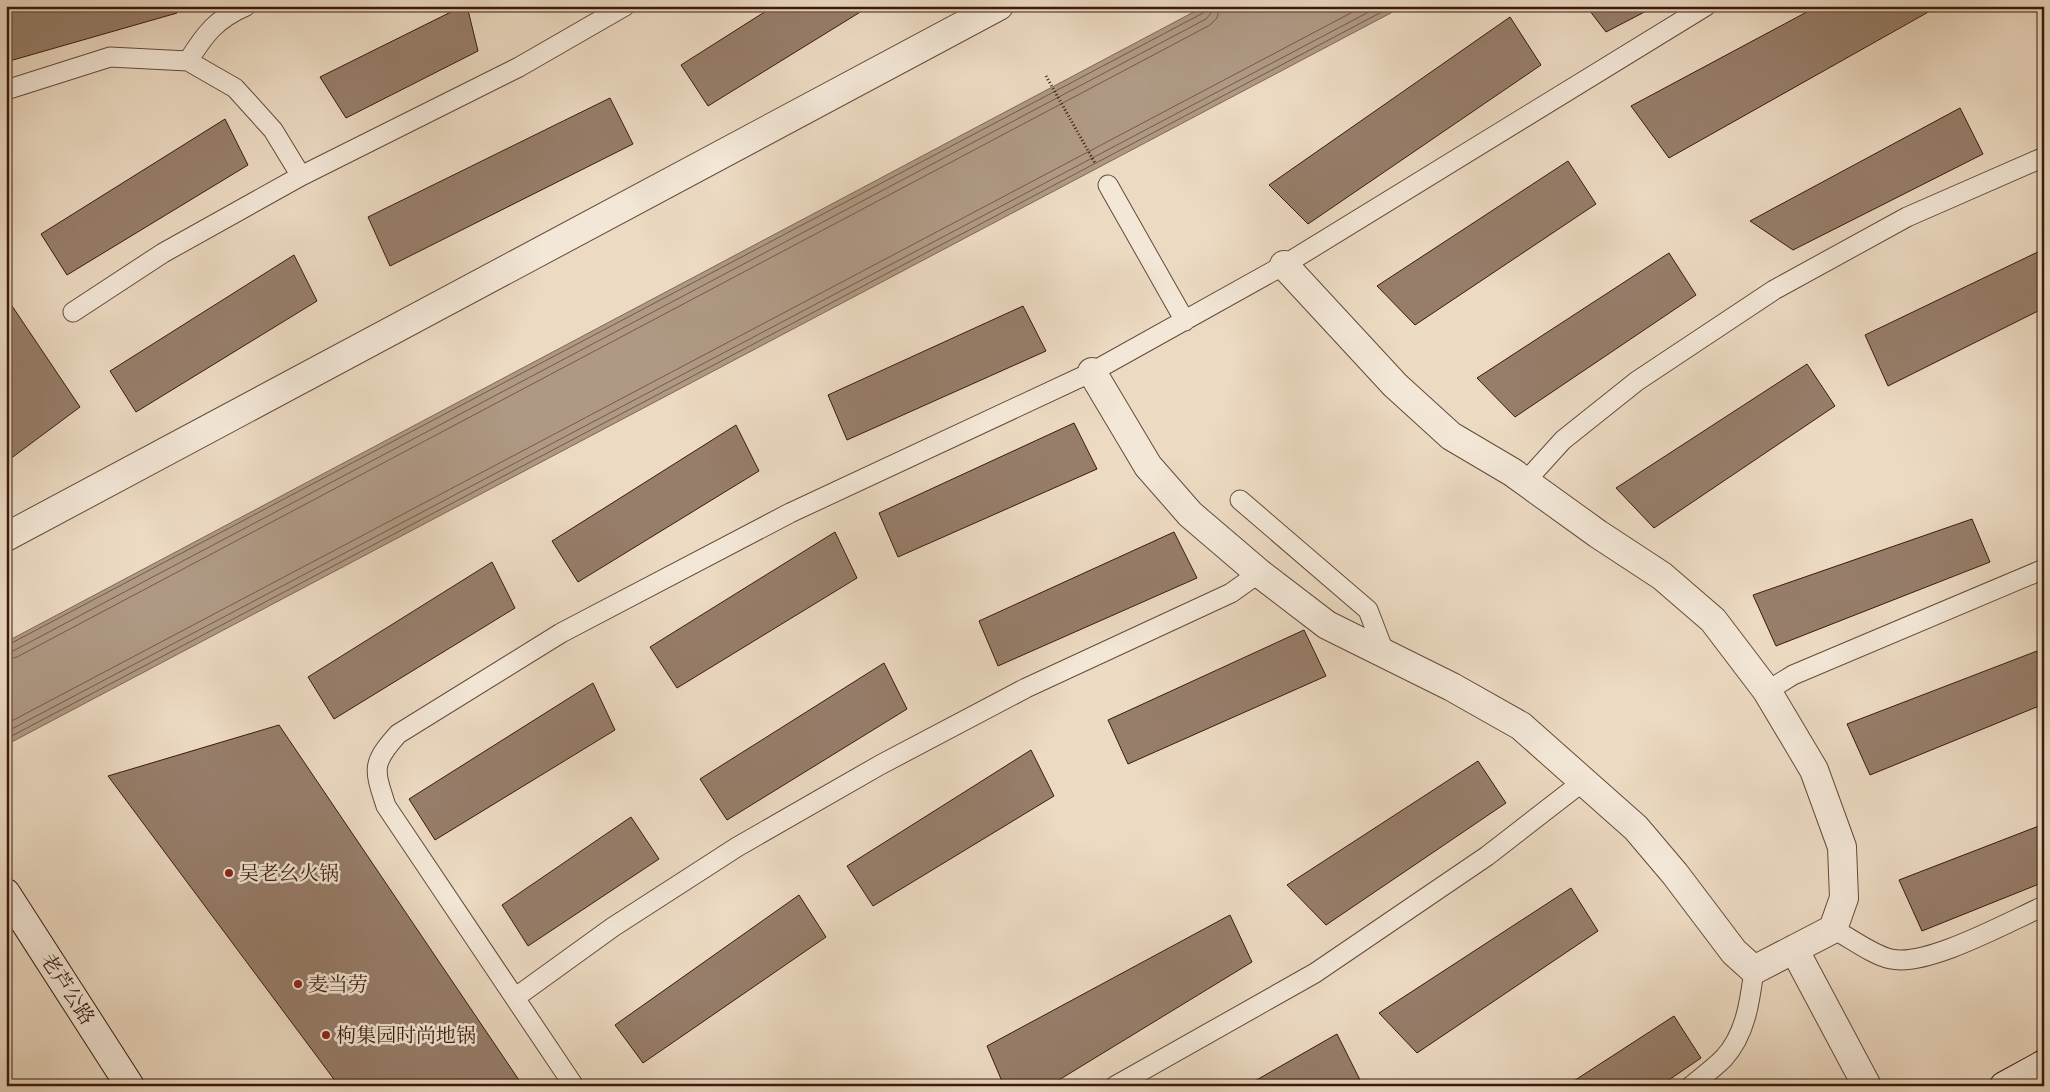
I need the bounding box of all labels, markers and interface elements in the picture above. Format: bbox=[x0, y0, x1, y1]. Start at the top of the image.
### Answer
place label: 吴老幺火锅 bbox=[239, 858, 339, 887]
marker: 吴老幺火锅 bbox=[223, 867, 235, 879]
street label: 老芦公路 bbox=[34, 947, 102, 1030]
place label: 麦当劳 bbox=[308, 969, 368, 998]
marker: 麦当劳 bbox=[292, 978, 304, 990]
place label: 枸集园时尚地锅 bbox=[336, 1020, 476, 1049]
marker: 枸集园时尚地锅 bbox=[320, 1029, 332, 1041]

